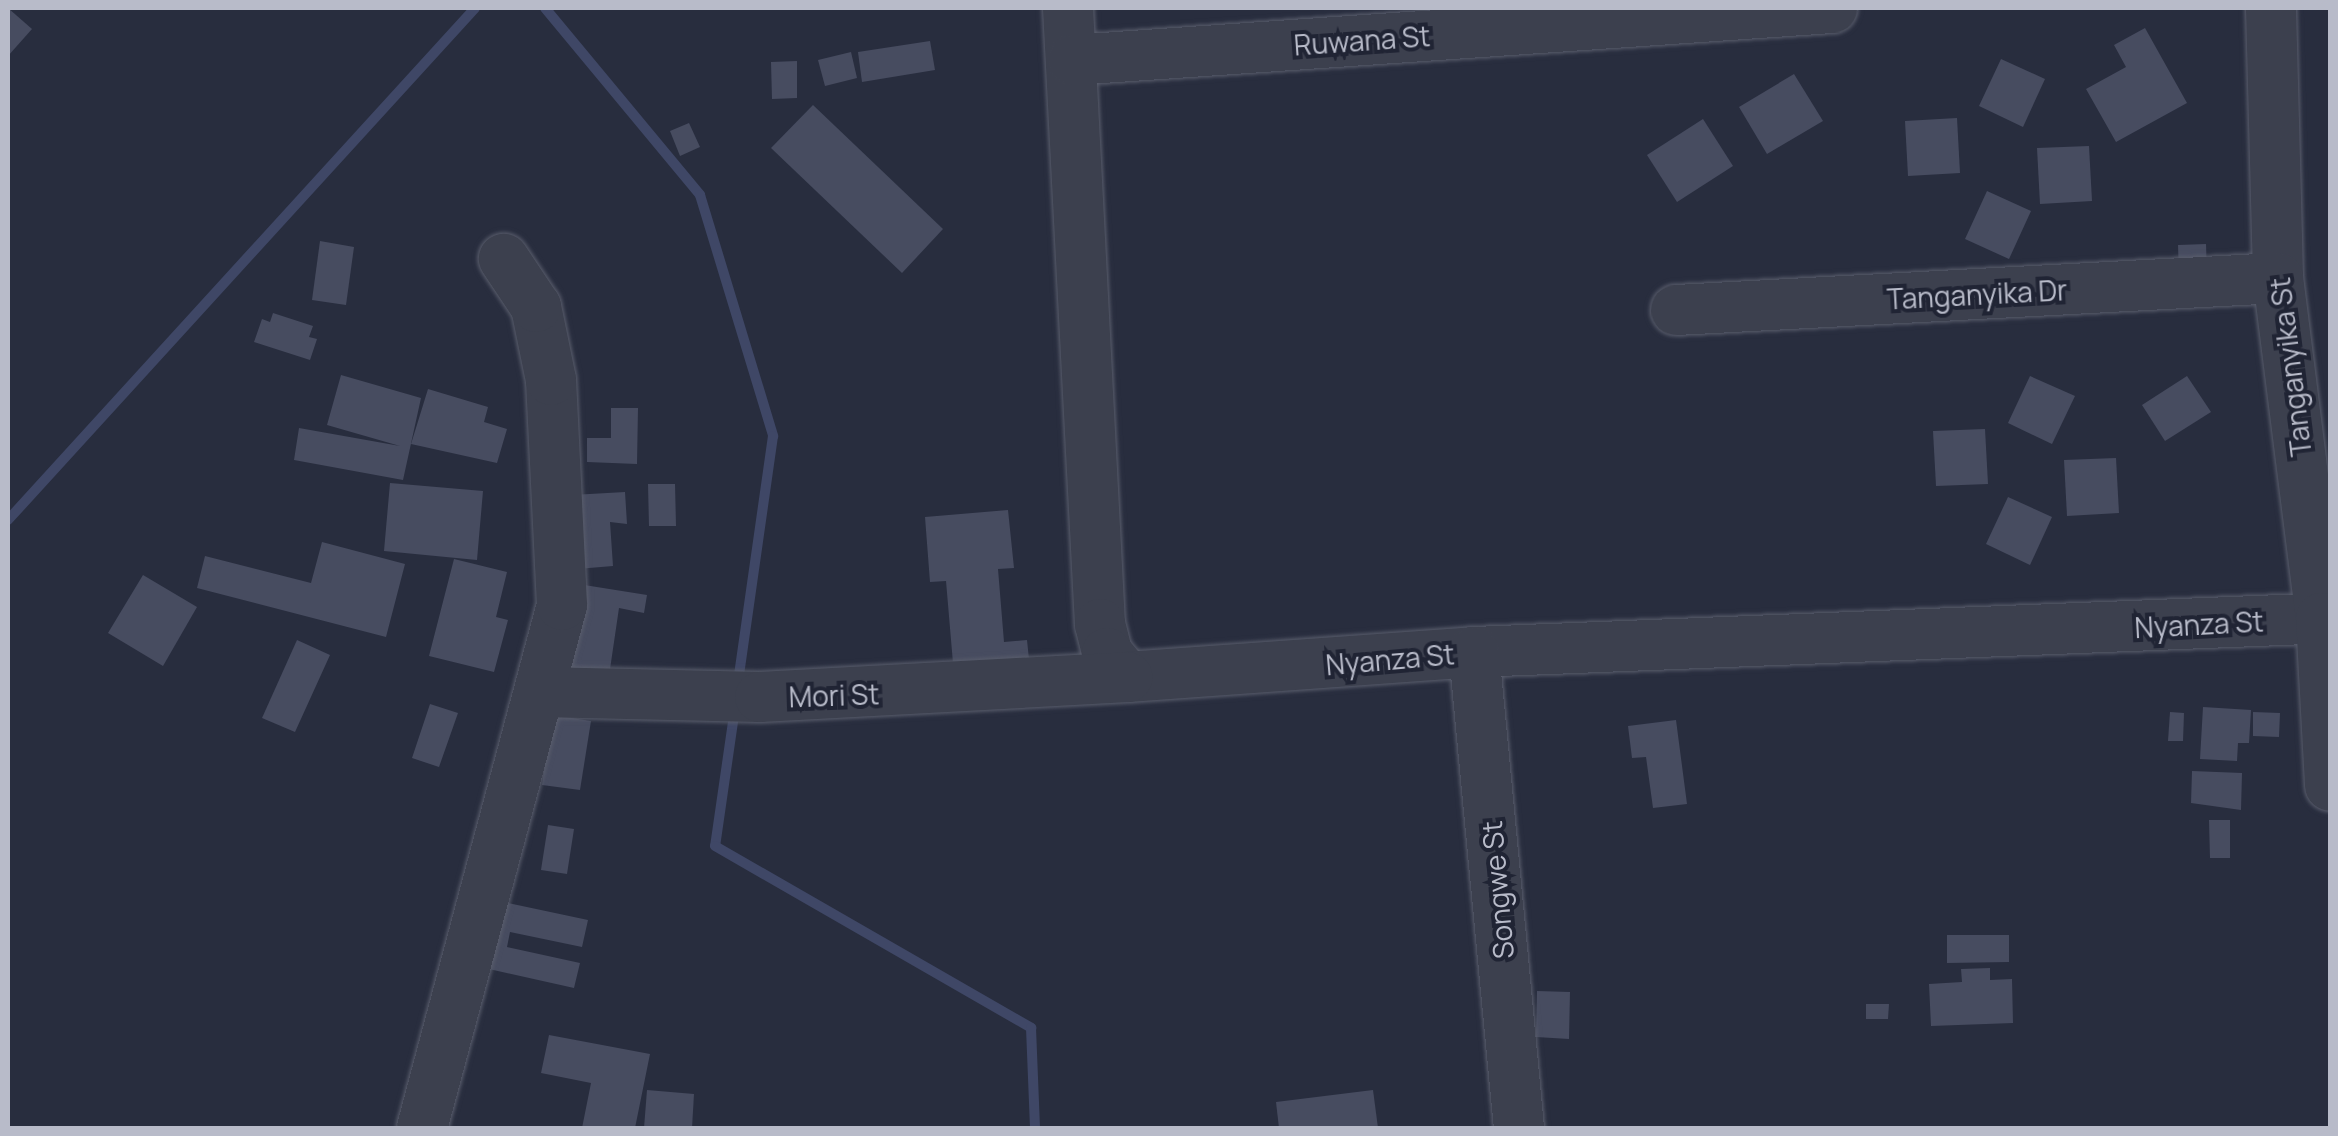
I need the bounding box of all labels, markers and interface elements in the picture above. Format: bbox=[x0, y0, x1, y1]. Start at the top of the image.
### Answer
street label: Ruwana St bbox=[1293, 18, 1431, 62]
street label: Tanganyika Dr bbox=[1886, 273, 2068, 315]
street label: Tanganyika St bbox=[2262, 276, 2318, 458]
street label: Nyanza St bbox=[2134, 604, 2264, 644]
street label: Nyanza St bbox=[1324, 637, 1456, 681]
street label: Mori St bbox=[788, 677, 880, 713]
street label: Songwe St bbox=[1474, 820, 1520, 960]

